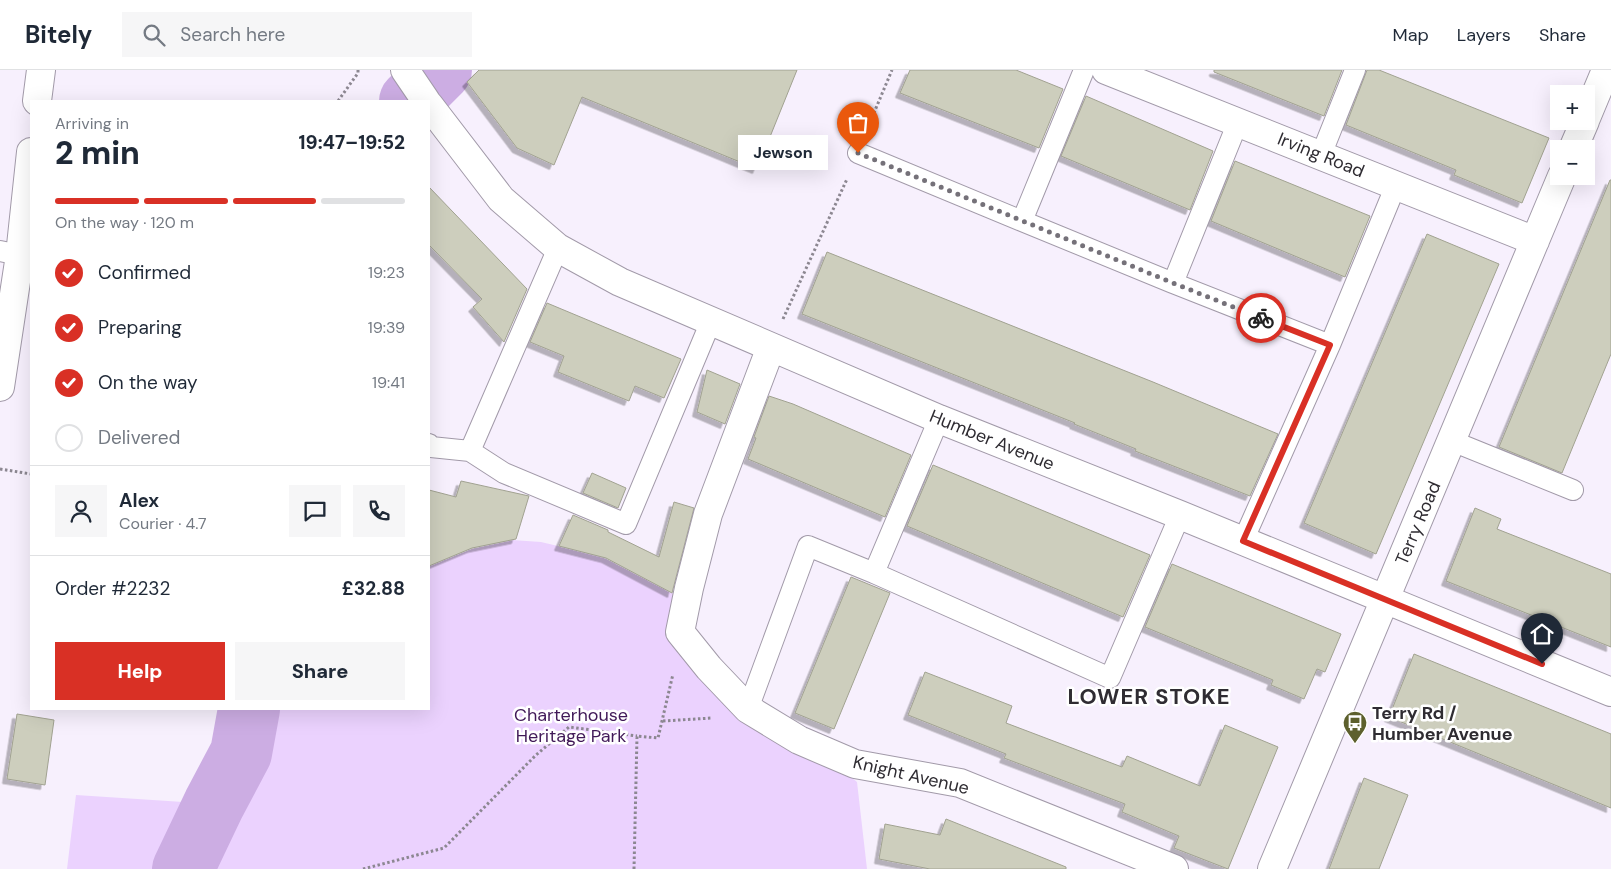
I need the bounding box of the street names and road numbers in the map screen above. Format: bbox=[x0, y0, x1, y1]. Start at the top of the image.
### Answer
street label: Irving Road bbox=[1274, 127, 1368, 183]
street label: Humber Avenue bbox=[926, 404, 1058, 476]
street label: Terry Road bbox=[1390, 477, 1446, 569]
street label: Knight Avenue bbox=[851, 750, 971, 800]

